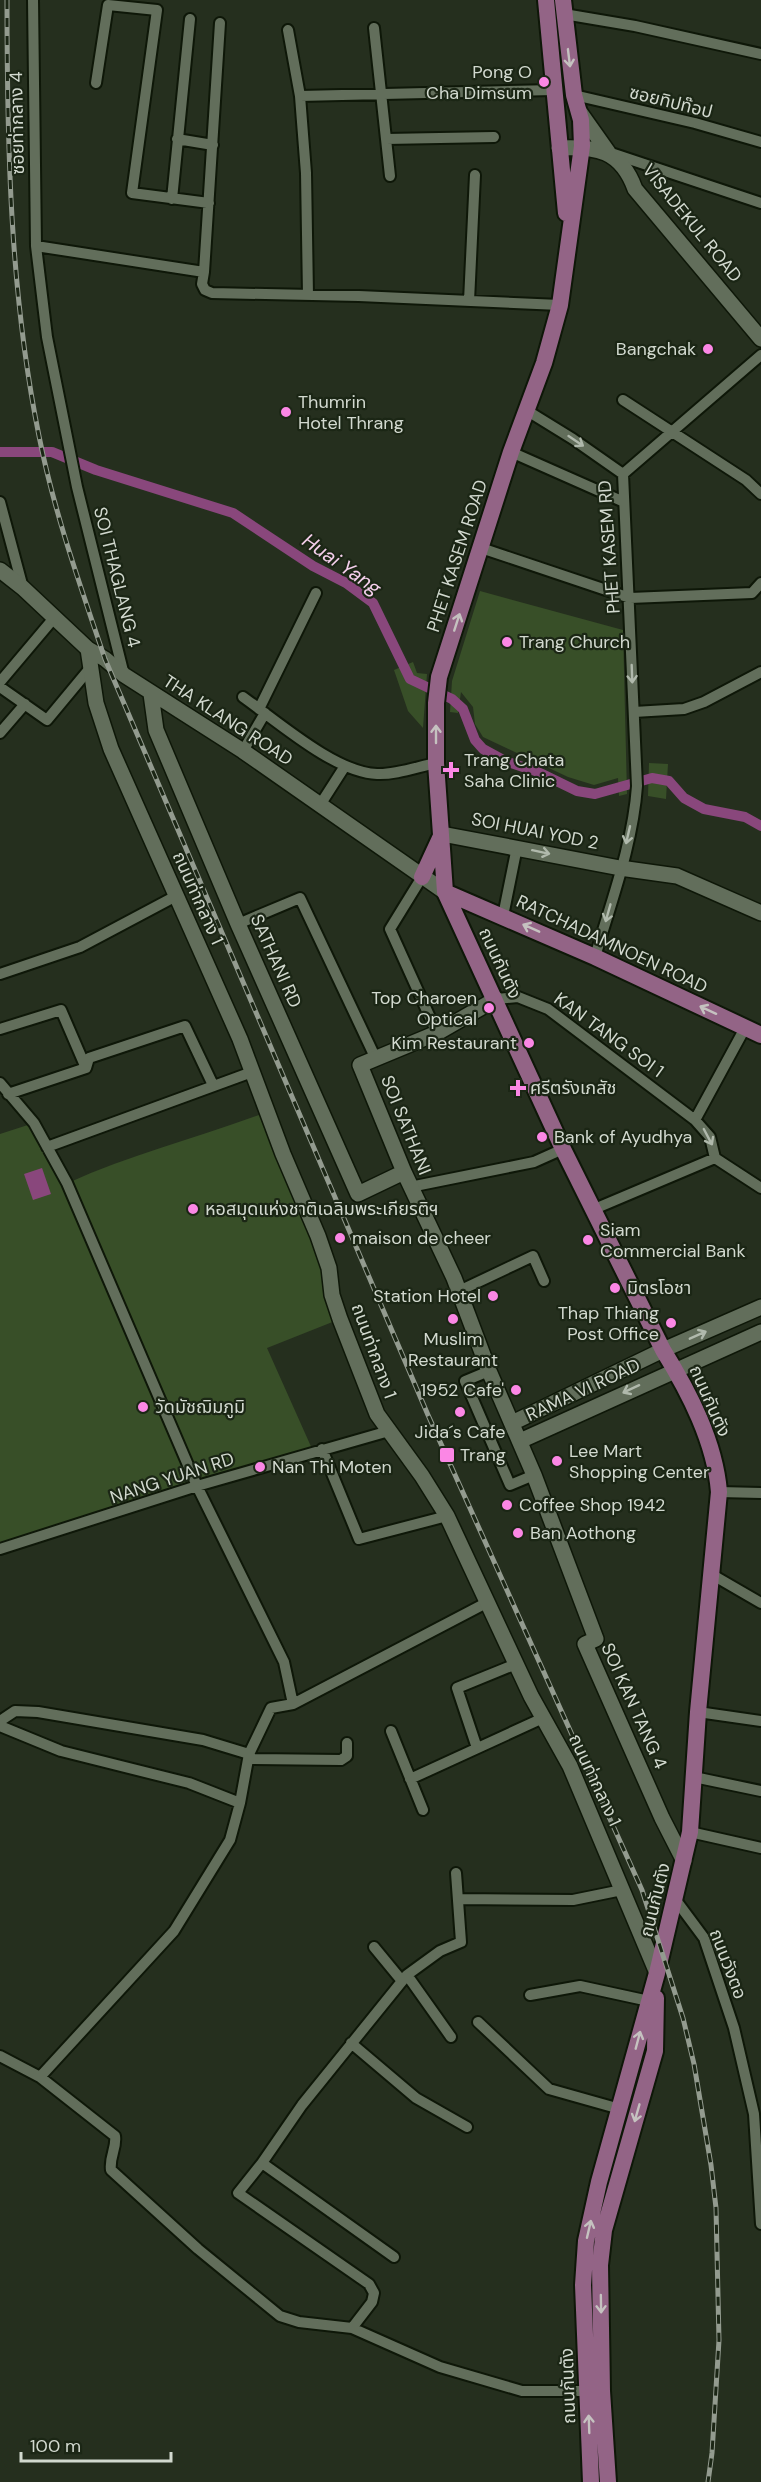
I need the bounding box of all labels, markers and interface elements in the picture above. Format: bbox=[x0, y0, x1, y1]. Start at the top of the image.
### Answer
one-way arrow bbox=[564, 48, 575, 68]
place label: Pong O Cha Dimsum bbox=[426, 60, 532, 105]
street label: ซอยท่ากลาง 4 bbox=[4, 71, 30, 175]
marker: Pong O Cha Dimsum bbox=[537, 75, 551, 89]
street label: ซอยทิปท๊อป bbox=[627, 80, 715, 124]
street label: VISADEKUL ROAD bbox=[637, 159, 747, 287]
place label: Bangchak bbox=[616, 337, 696, 361]
marker: Bangchak bbox=[701, 342, 715, 356]
place label: Thumrin Hotel Thrang bbox=[298, 390, 404, 435]
marker: Thumrin Hotel Thrang bbox=[279, 405, 293, 419]
one-way arrow bbox=[567, 435, 583, 447]
street label: PHET KASEM ROAD bbox=[421, 477, 493, 635]
street label: PHET KASEM RD bbox=[592, 479, 626, 615]
street label: SOI THAGLANG 4 bbox=[88, 504, 146, 650]
water label: Huai Yang bbox=[297, 527, 387, 601]
one-way arrow bbox=[452, 612, 463, 631]
place label: Trang Church bbox=[519, 630, 630, 654]
marker: Trang Church bbox=[500, 635, 514, 649]
one-way arrow bbox=[627, 663, 638, 683]
street label: THA KLANG ROAD bbox=[159, 669, 297, 771]
one-way arrow bbox=[430, 724, 442, 744]
place label: Trang Chata Saha Clinic bbox=[464, 748, 564, 793]
marker: Trang Chata Saha Clinic bbox=[442, 761, 460, 779]
street label: SOI HUAI YOD 2 bbox=[469, 807, 601, 855]
one-way arrow bbox=[622, 825, 634, 844]
one-way arrow bbox=[531, 847, 550, 858]
street label: ถนนท่ากลาง 1 bbox=[167, 848, 229, 948]
street label: RATCHADAMNOEN ROAD bbox=[513, 889, 711, 999]
one-way arrow bbox=[602, 903, 613, 922]
street label: SATHANI RD bbox=[245, 911, 307, 1011]
one-way arrow bbox=[523, 922, 541, 934]
street label: ถนนกันตัง bbox=[473, 924, 527, 1002]
place label: Top Charoen Optical bbox=[371, 986, 477, 1031]
street label: KAN TANG SOI 1 bbox=[549, 987, 669, 1083]
marker: Top Charoen Optical bbox=[482, 1001, 496, 1015]
one-way arrow bbox=[700, 1004, 718, 1016]
place label: Kim Restaurant bbox=[391, 1031, 517, 1055]
marker: Kim Restaurant bbox=[522, 1036, 536, 1050]
street label: SOI SATHANI bbox=[375, 1072, 437, 1178]
place label: ศรีตรังเภสัช bbox=[530, 1076, 616, 1100]
marker: ศรีตรังเภสัช bbox=[511, 1081, 525, 1095]
place label: Bank of Ayudhya bbox=[554, 1125, 692, 1149]
one-way arrow bbox=[702, 1128, 714, 1145]
marker: Bank of Ayudhya bbox=[535, 1130, 549, 1144]
place label: หอสมุดแห่งชาติเฉลิมพระเกียรติฯ bbox=[205, 1197, 439, 1221]
marker: หอสมุดแห่งชาติเฉลิมพระเกียรติฯ bbox=[186, 1202, 200, 1216]
place label: Siam Commercial Bank bbox=[600, 1218, 745, 1263]
place label: maison de cheer bbox=[352, 1226, 491, 1250]
marker: maison de cheer bbox=[333, 1231, 347, 1245]
marker: Siam Commercial Bank bbox=[581, 1233, 595, 1247]
place label: มิตรโอชา bbox=[627, 1276, 691, 1300]
marker: มิตรโอชา bbox=[608, 1281, 622, 1295]
place label: Station Hotel bbox=[373, 1284, 481, 1308]
marker: Station Hotel bbox=[486, 1289, 500, 1303]
street label: ถนนท่ากลาง 1 bbox=[346, 1300, 402, 1402]
place label: Thap Thiang Post Office bbox=[558, 1301, 659, 1346]
marker: Muslim Restaurant bbox=[446, 1312, 460, 1326]
marker: Thap Thiang Post Office bbox=[664, 1316, 678, 1330]
place label: Muslim Restaurant bbox=[408, 1327, 498, 1372]
one-way arrow bbox=[688, 1329, 706, 1340]
street label: RAMA VI ROAD bbox=[522, 1353, 644, 1427]
street label: ถนนกันตัง bbox=[684, 1361, 736, 1441]
place label: 1952 Cafe' bbox=[420, 1378, 504, 1402]
marker: 1952 Cafe' bbox=[509, 1383, 523, 1397]
one-way arrow bbox=[622, 1384, 640, 1396]
place label: วัดมัชฌิมภูมิ bbox=[155, 1395, 245, 1419]
marker: วัดมัชฌิมภูมิ bbox=[136, 1400, 150, 1414]
marker: Jida´s Cafe bbox=[453, 1405, 467, 1419]
place label: Jida´s Cafe bbox=[415, 1420, 505, 1444]
place label: Lee Mart Shopping Center bbox=[569, 1439, 710, 1484]
place label: Trang bbox=[460, 1443, 506, 1467]
marker: Trang bbox=[438, 1446, 456, 1464]
street label: NANG YUAN RD bbox=[107, 1447, 237, 1509]
marker: Lee Mart Shopping Center bbox=[550, 1454, 564, 1468]
place label: Nan Thi Moten bbox=[272, 1455, 392, 1479]
marker: Nan Thi Moten bbox=[253, 1460, 267, 1474]
place label: Coffee Shop 1942 bbox=[519, 1493, 665, 1517]
marker: Coffee Shop 1942 bbox=[500, 1498, 514, 1512]
place label: Ban Aothong bbox=[530, 1521, 636, 1545]
marker: Ban Aothong bbox=[511, 1526, 525, 1540]
street label: SOI KAN TANG 4 bbox=[595, 1639, 673, 1773]
street label: ถนนท่ากลาง 1 bbox=[563, 1730, 627, 1830]
street label: ถนนกันตัง bbox=[634, 1860, 676, 1940]
street label: ถนนวังตอ bbox=[704, 1926, 752, 2002]
one-way arrow bbox=[633, 2031, 644, 2050]
one-way arrow bbox=[631, 2103, 642, 2122]
one-way arrow bbox=[584, 2220, 595, 2239]
one-way arrow bbox=[595, 2293, 607, 2313]
street label: ถนนกันตัง bbox=[555, 2348, 581, 2424]
one-way arrow bbox=[583, 2414, 594, 2434]
scale bar bbox=[21, 2425, 171, 2463]
text: 100 m bbox=[30, 2434, 81, 2458]

